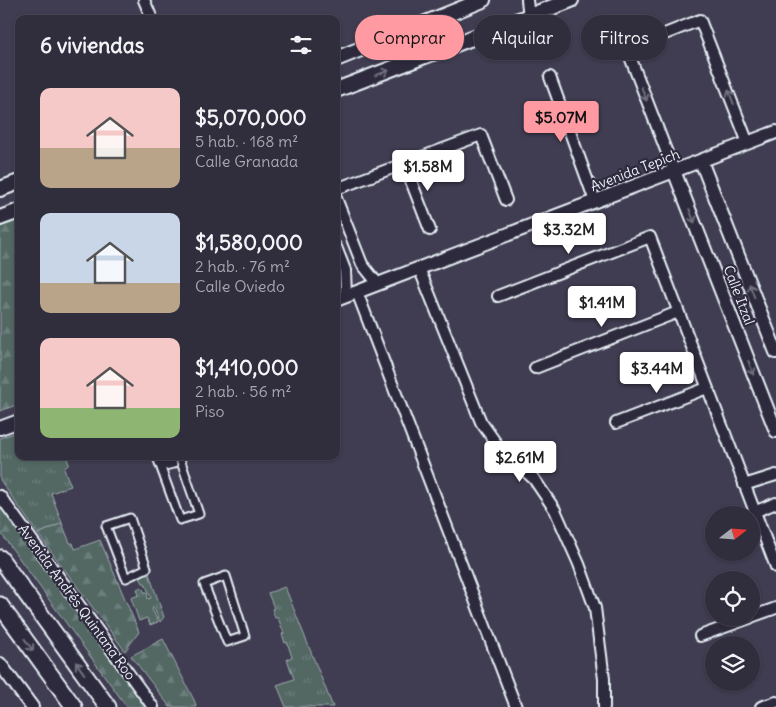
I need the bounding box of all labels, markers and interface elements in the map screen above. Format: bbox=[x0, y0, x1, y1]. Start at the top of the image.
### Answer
chip: Comprar bbox=[355, 15, 464, 60]
chip: Alquilar bbox=[474, 15, 571, 60]
chip: Filtros bbox=[581, 15, 667, 60]
icon: filters bbox=[287, 31, 315, 59]
text: 6 viviendas bbox=[40, 32, 144, 59]
one-way arrow bbox=[374, 68, 389, 77]
one-way arrow bbox=[640, 86, 649, 101]
one-way arrow bbox=[725, 90, 734, 105]
pin: $5.07M bbox=[520, 100, 602, 143]
text: $5,070,000 bbox=[195, 104, 307, 131]
text: $5.07M bbox=[535, 107, 587, 127]
icon: home bbox=[80, 108, 140, 168]
text: 5 hab. · 168 m² bbox=[195, 131, 298, 151]
street label: Avenida Tepich bbox=[588, 145, 682, 195]
pin: $1.58M bbox=[387, 150, 469, 192]
text: Calle Granada bbox=[195, 151, 298, 171]
text: $1.58M bbox=[403, 156, 453, 176]
one-way arrow bbox=[688, 208, 697, 224]
pin: $3.32M bbox=[528, 212, 610, 255]
text: $3.32M bbox=[543, 219, 595, 239]
text: $1,580,000 bbox=[195, 229, 303, 256]
icon: home bbox=[80, 233, 140, 293]
text: 2 hab. · 76 m² bbox=[195, 256, 290, 276]
street label: Calle Itzal bbox=[719, 263, 759, 327]
text: Calle Oviedo bbox=[195, 276, 285, 296]
one-way arrow bbox=[747, 284, 756, 299]
pin: $1.41M bbox=[561, 286, 643, 328]
text: $1.41M bbox=[579, 292, 625, 312]
pin: $3.44M bbox=[616, 352, 698, 394]
text: $1,410,000 bbox=[195, 354, 299, 381]
icon: home bbox=[80, 358, 140, 418]
text: $3.44M bbox=[631, 358, 683, 378]
one-way arrow bbox=[747, 360, 756, 375]
text: 2 hab. · 56 m² bbox=[195, 381, 292, 401]
text: Piso bbox=[195, 401, 224, 421]
pin: $2.61M bbox=[479, 440, 561, 483]
text: $2.61M bbox=[495, 447, 545, 467]
north arrow bbox=[705, 506, 760, 561]
map controls bbox=[705, 506, 760, 691]
street label: Avenida Andrés Quintana Roo bbox=[14, 520, 140, 684]
button: locate bbox=[705, 571, 760, 626]
button: layers bbox=[705, 636, 760, 691]
one-way arrow bbox=[23, 638, 34, 651]
one-way arrow bbox=[74, 661, 85, 675]

